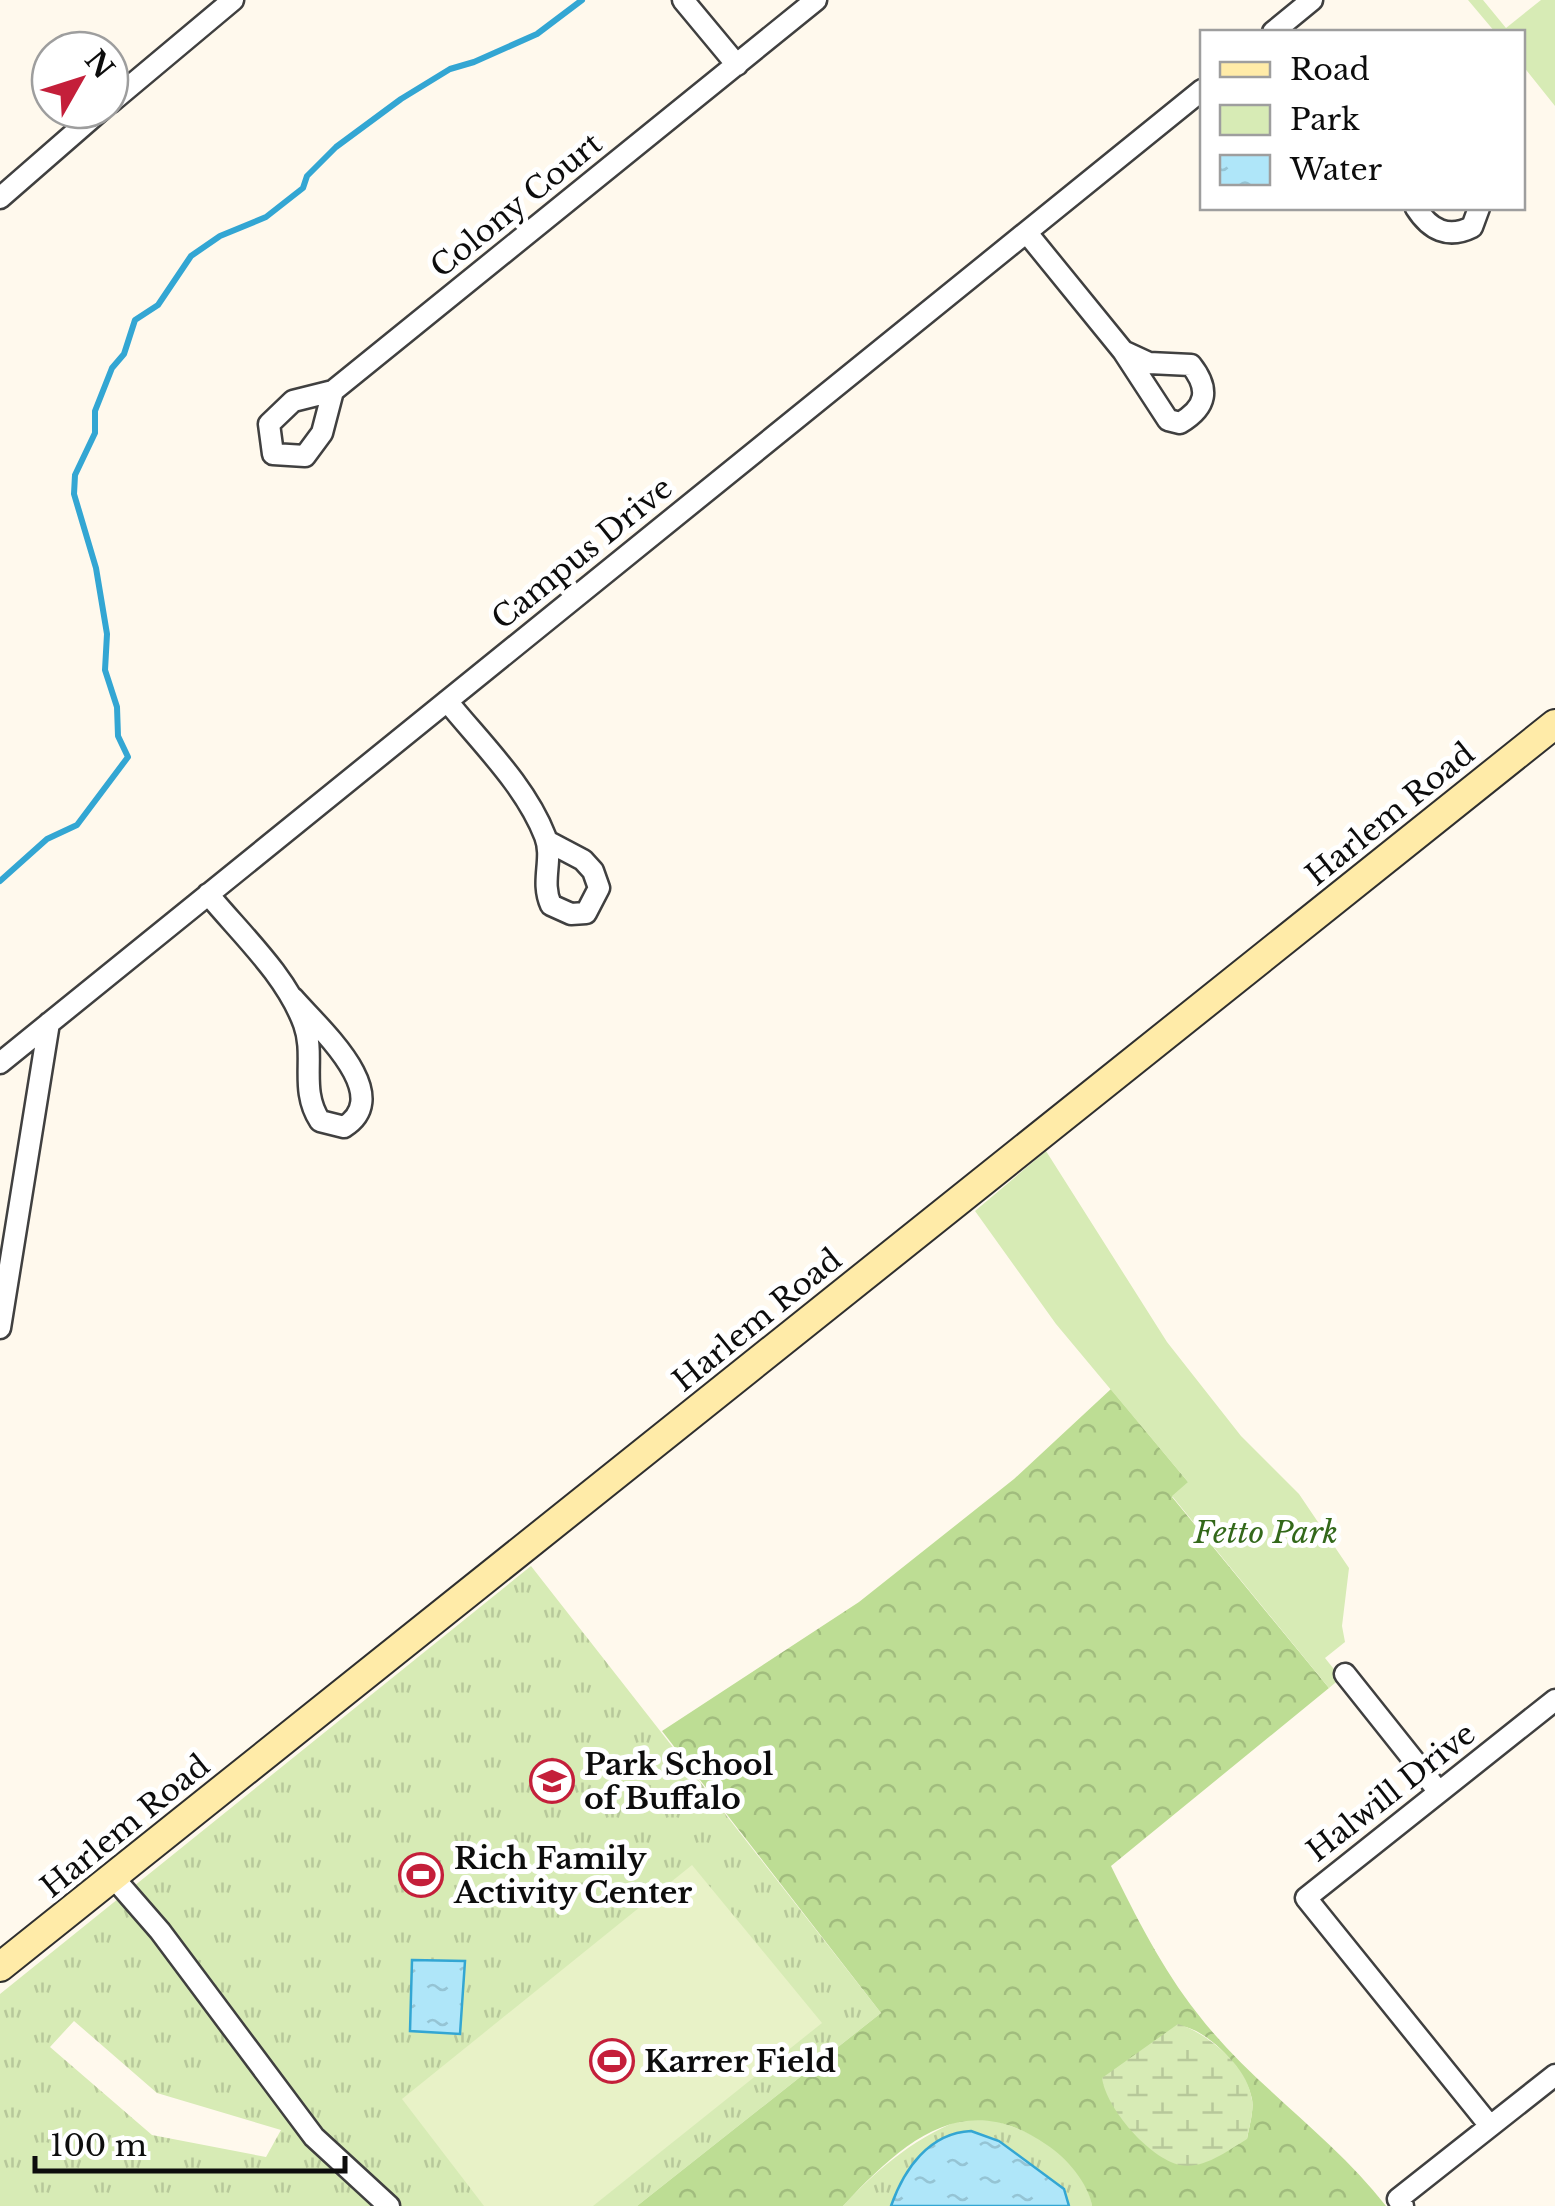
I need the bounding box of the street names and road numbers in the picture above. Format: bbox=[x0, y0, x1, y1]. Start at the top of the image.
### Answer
street label: Colony Court bbox=[423, 124, 610, 285]
street label: Campus Drive bbox=[484, 469, 680, 637]
street label: Harlem Road bbox=[1298, 735, 1482, 893]
street label: Harlem Road bbox=[665, 1241, 849, 1399]
street label: Halwill Drive bbox=[1299, 1715, 1483, 1869]
street label: Harlem Road bbox=[33, 1747, 217, 1905]

